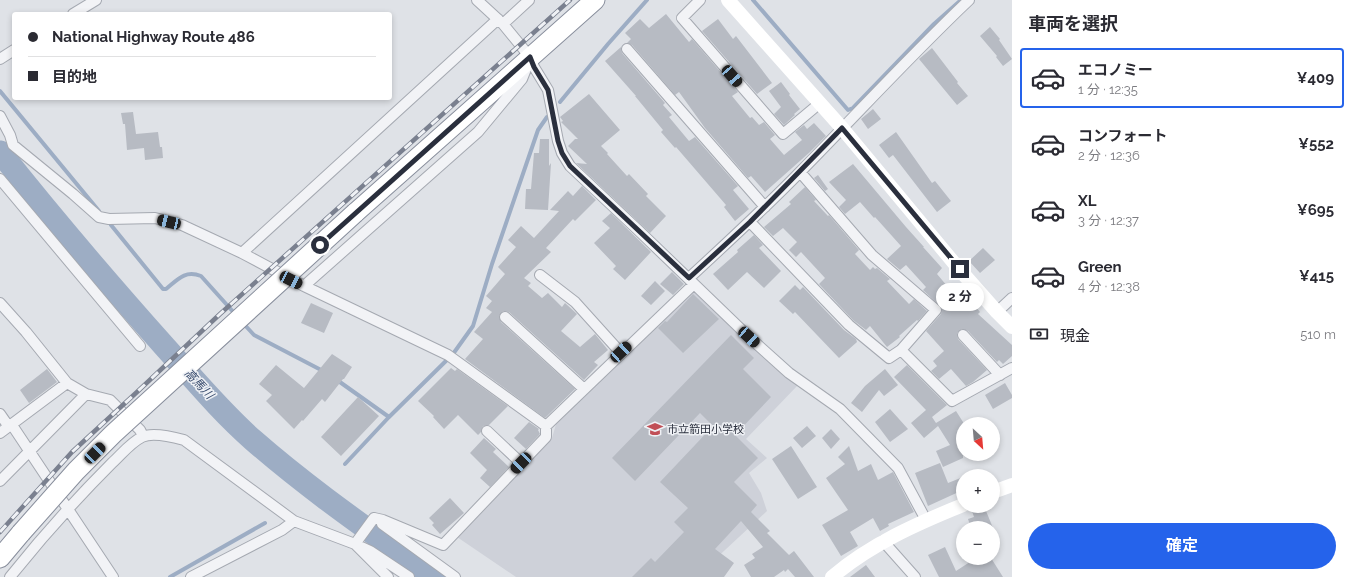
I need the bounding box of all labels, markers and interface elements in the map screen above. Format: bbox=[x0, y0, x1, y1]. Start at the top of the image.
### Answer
text: 車両を選択 bbox=[1028, 13, 1118, 34]
text: National Highway Route 486 bbox=[52, 28, 255, 46]
icon: car bbox=[1030, 60, 1066, 96]
text: エコノミー bbox=[1078, 61, 1153, 79]
car bbox=[720, 63, 744, 89]
text: 目的地 bbox=[52, 68, 97, 86]
text: ¥409 bbox=[1297, 69, 1334, 87]
text: 1 分 · 12:35 bbox=[1078, 82, 1138, 97]
icon: car bbox=[1030, 126, 1066, 162]
text: コンフォート bbox=[1078, 127, 1168, 145]
text: ¥552 bbox=[1298, 135, 1334, 153]
text: 2 分 · 12:36 bbox=[1078, 148, 1140, 163]
icon: car bbox=[1030, 192, 1066, 228]
text: XL bbox=[1078, 192, 1096, 210]
text: ¥695 bbox=[1297, 201, 1334, 219]
car bbox=[156, 213, 182, 231]
text: 3 分 · 12:37 bbox=[1078, 213, 1139, 228]
route start bbox=[311, 236, 329, 254]
icon: car bbox=[1030, 258, 1066, 294]
text: Green bbox=[1078, 258, 1122, 276]
route end bbox=[951, 260, 969, 278]
text: ¥415 bbox=[1299, 267, 1334, 285]
car bbox=[278, 269, 304, 291]
text: 4 分 · 12:38 bbox=[1078, 279, 1140, 294]
callout: 2 分 bbox=[936, 283, 984, 311]
text: 2 分 bbox=[948, 289, 972, 304]
icon: cash bbox=[1028, 323, 1050, 345]
car bbox=[736, 325, 762, 349]
text: 現金 bbox=[1060, 327, 1090, 345]
text: 510 m bbox=[1300, 327, 1336, 342]
car bbox=[608, 339, 634, 365]
water label: 高馬川 bbox=[182, 366, 218, 403]
north arrow bbox=[956, 417, 1000, 461]
map controls bbox=[956, 417, 1000, 565]
school or university icon: 市立箭田小学校 bbox=[646, 420, 664, 438]
place label: 市立箭田小学校 bbox=[667, 423, 744, 436]
car bbox=[82, 440, 108, 466]
car bbox=[508, 450, 534, 476]
button: + bbox=[956, 469, 1000, 513]
button: − bbox=[956, 521, 1000, 565]
button: 確定 bbox=[1028, 523, 1336, 569]

